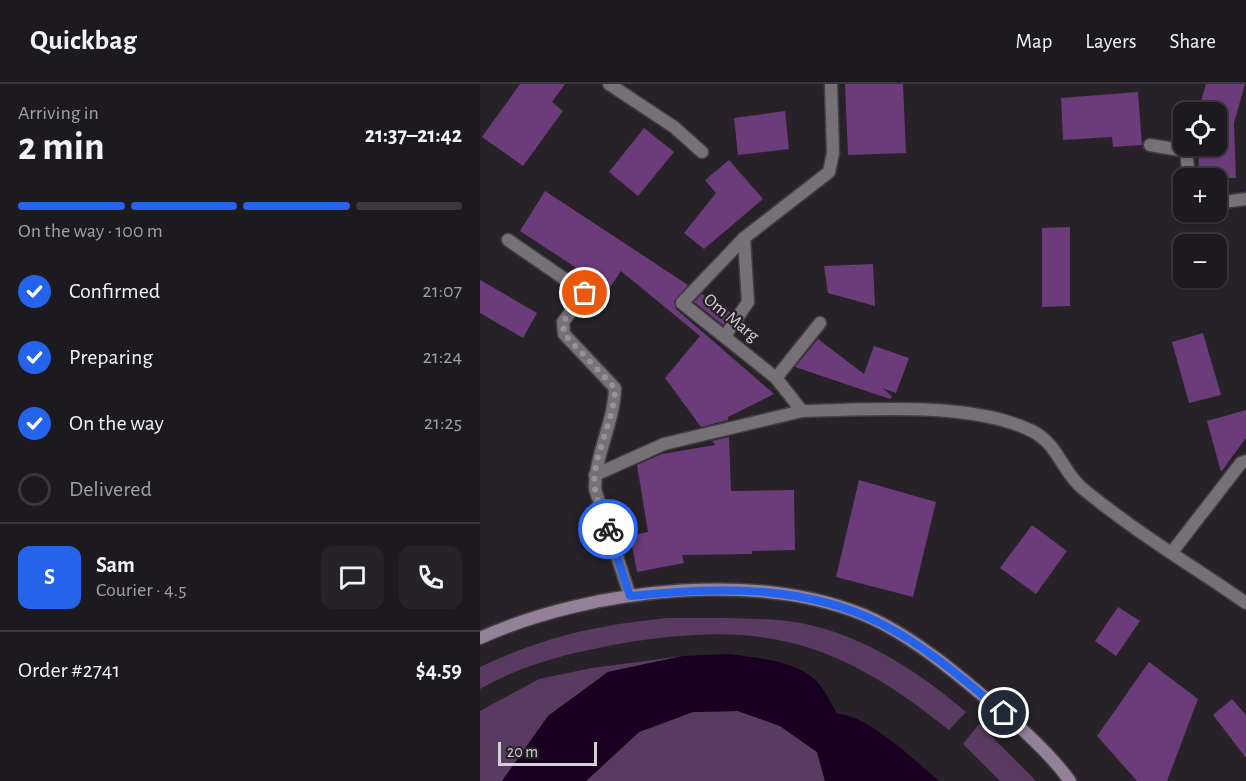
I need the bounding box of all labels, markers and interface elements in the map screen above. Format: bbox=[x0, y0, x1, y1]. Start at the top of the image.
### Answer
text: Quickbag bbox=[30, 27, 137, 55]
text: Map bbox=[1016, 31, 1052, 52]
text: Layers bbox=[1085, 31, 1136, 52]
text: Share bbox=[1169, 31, 1216, 52]
map controls bbox=[1173, 102, 1227, 288]
button: locate bbox=[1173, 102, 1227, 156]
text: Arriving in bbox=[18, 103, 99, 123]
text: 21:37–21:42 bbox=[365, 124, 462, 146]
text: 2 min bbox=[18, 128, 105, 167]
button: + bbox=[1173, 168, 1227, 222]
text: On the way · 100 m bbox=[18, 221, 163, 241]
button: − bbox=[1173, 234, 1227, 288]
pin bbox=[559, 267, 610, 318]
icon: check bbox=[18, 275, 51, 308]
icon: bag bbox=[568, 276, 601, 309]
text: Confirmed bbox=[69, 280, 160, 302]
text: 21:07 bbox=[423, 281, 462, 301]
street label: Om Marg bbox=[700, 290, 762, 346]
icon: check bbox=[18, 341, 51, 374]
text: Preparing bbox=[69, 346, 153, 368]
text: 21:24 bbox=[423, 347, 462, 367]
icon: check bbox=[18, 407, 51, 440]
text: On the way bbox=[69, 412, 164, 434]
text: 21:25 bbox=[424, 413, 462, 433]
text: Delivered bbox=[69, 478, 152, 500]
courier bbox=[578, 499, 638, 559]
icon: bike bbox=[592, 513, 625, 546]
button: chat bbox=[321, 546, 384, 609]
button: phone bbox=[399, 546, 462, 609]
text: Sam bbox=[96, 554, 135, 576]
text: S bbox=[44, 566, 55, 588]
text: Courier · 4.5 bbox=[96, 580, 187, 600]
text: Order #2741 bbox=[18, 659, 120, 681]
text: $4.59 bbox=[416, 659, 462, 681]
pin bbox=[978, 687, 1029, 738]
icon: home bbox=[987, 696, 1020, 729]
scale bar bbox=[498, 739, 597, 766]
text: 20 m bbox=[507, 744, 538, 760]

